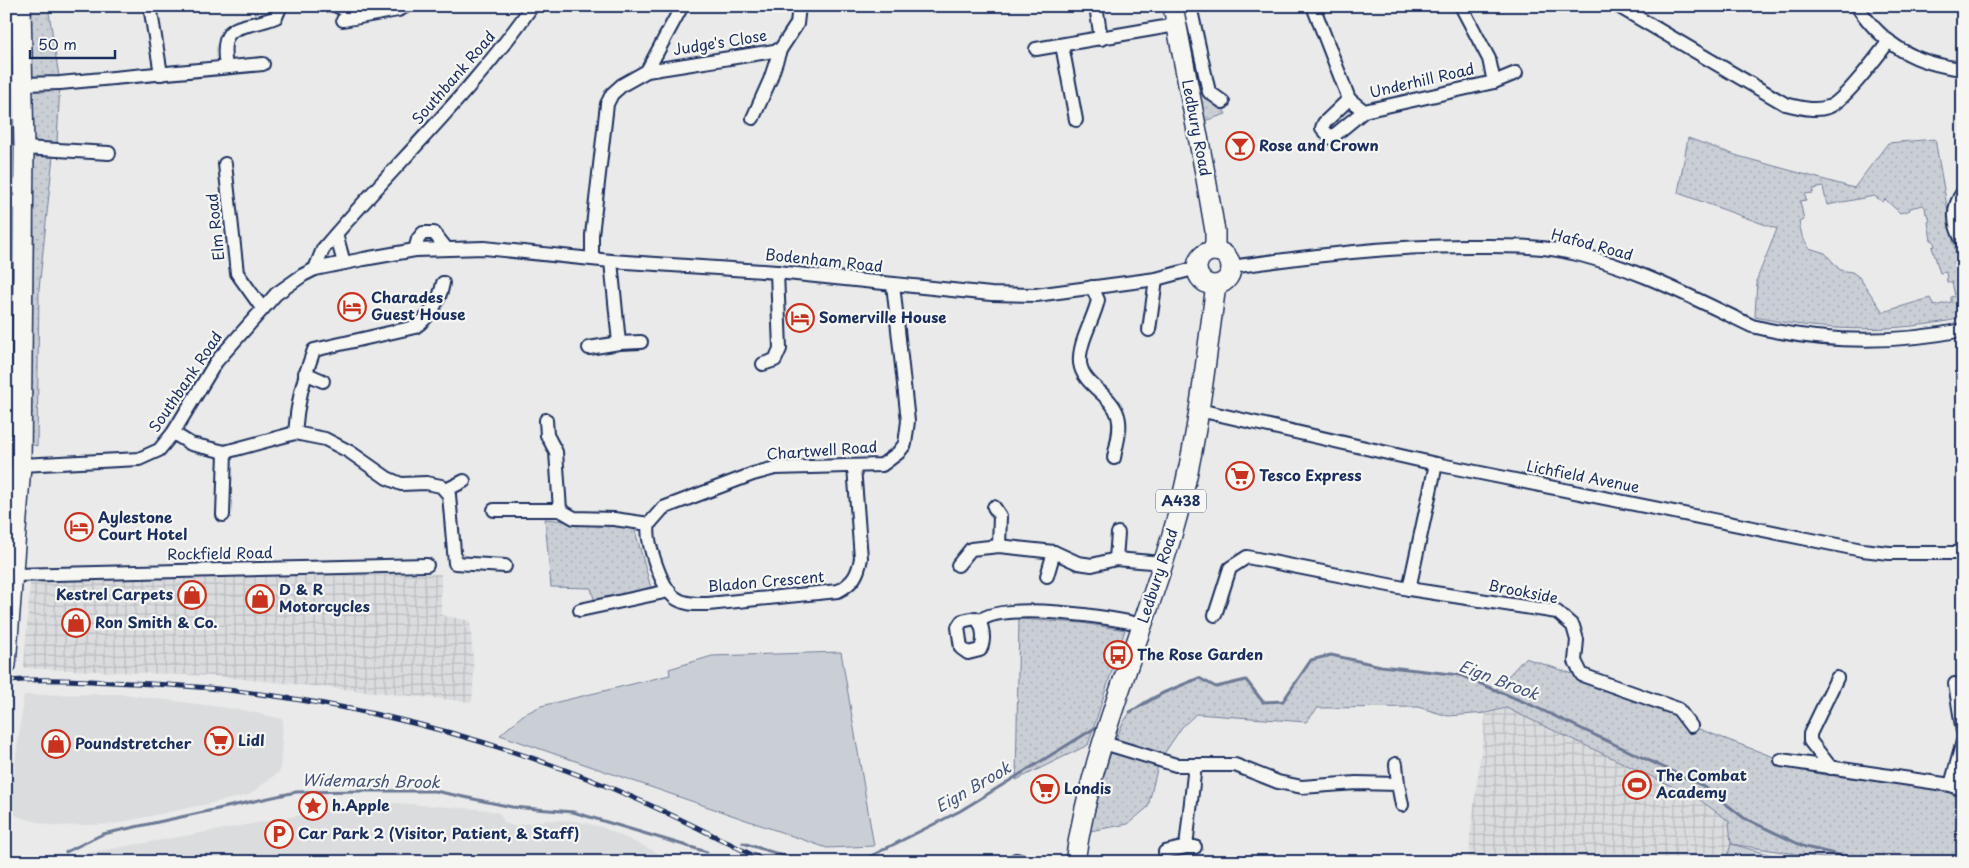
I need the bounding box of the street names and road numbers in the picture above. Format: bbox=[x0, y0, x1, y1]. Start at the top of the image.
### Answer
street label: Judge's Close bbox=[671, 23, 768, 60]
street label: Southbank Road bbox=[406, 25, 500, 129]
street label: Underhill Road bbox=[1367, 56, 1476, 103]
street label: Ledbury Road bbox=[1177, 77, 1218, 178]
street label: Elm Road bbox=[200, 192, 229, 262]
street label: Hafod Road bbox=[1549, 222, 1636, 266]
street label: Bodenham Road bbox=[764, 242, 884, 277]
street label: Southbank Road bbox=[142, 326, 227, 436]
street label: Chartwell Road bbox=[766, 434, 878, 465]
street label: Lichfield Avenue bbox=[1525, 453, 1642, 498]
road number: A438 bbox=[1156, 490, 1206, 512]
street label: Ledbury Road bbox=[1130, 525, 1183, 626]
street label: Rockfield Road bbox=[167, 540, 273, 565]
street label: Bladon Crescent bbox=[707, 564, 825, 597]
street label: Brookside bbox=[1486, 572, 1560, 609]

